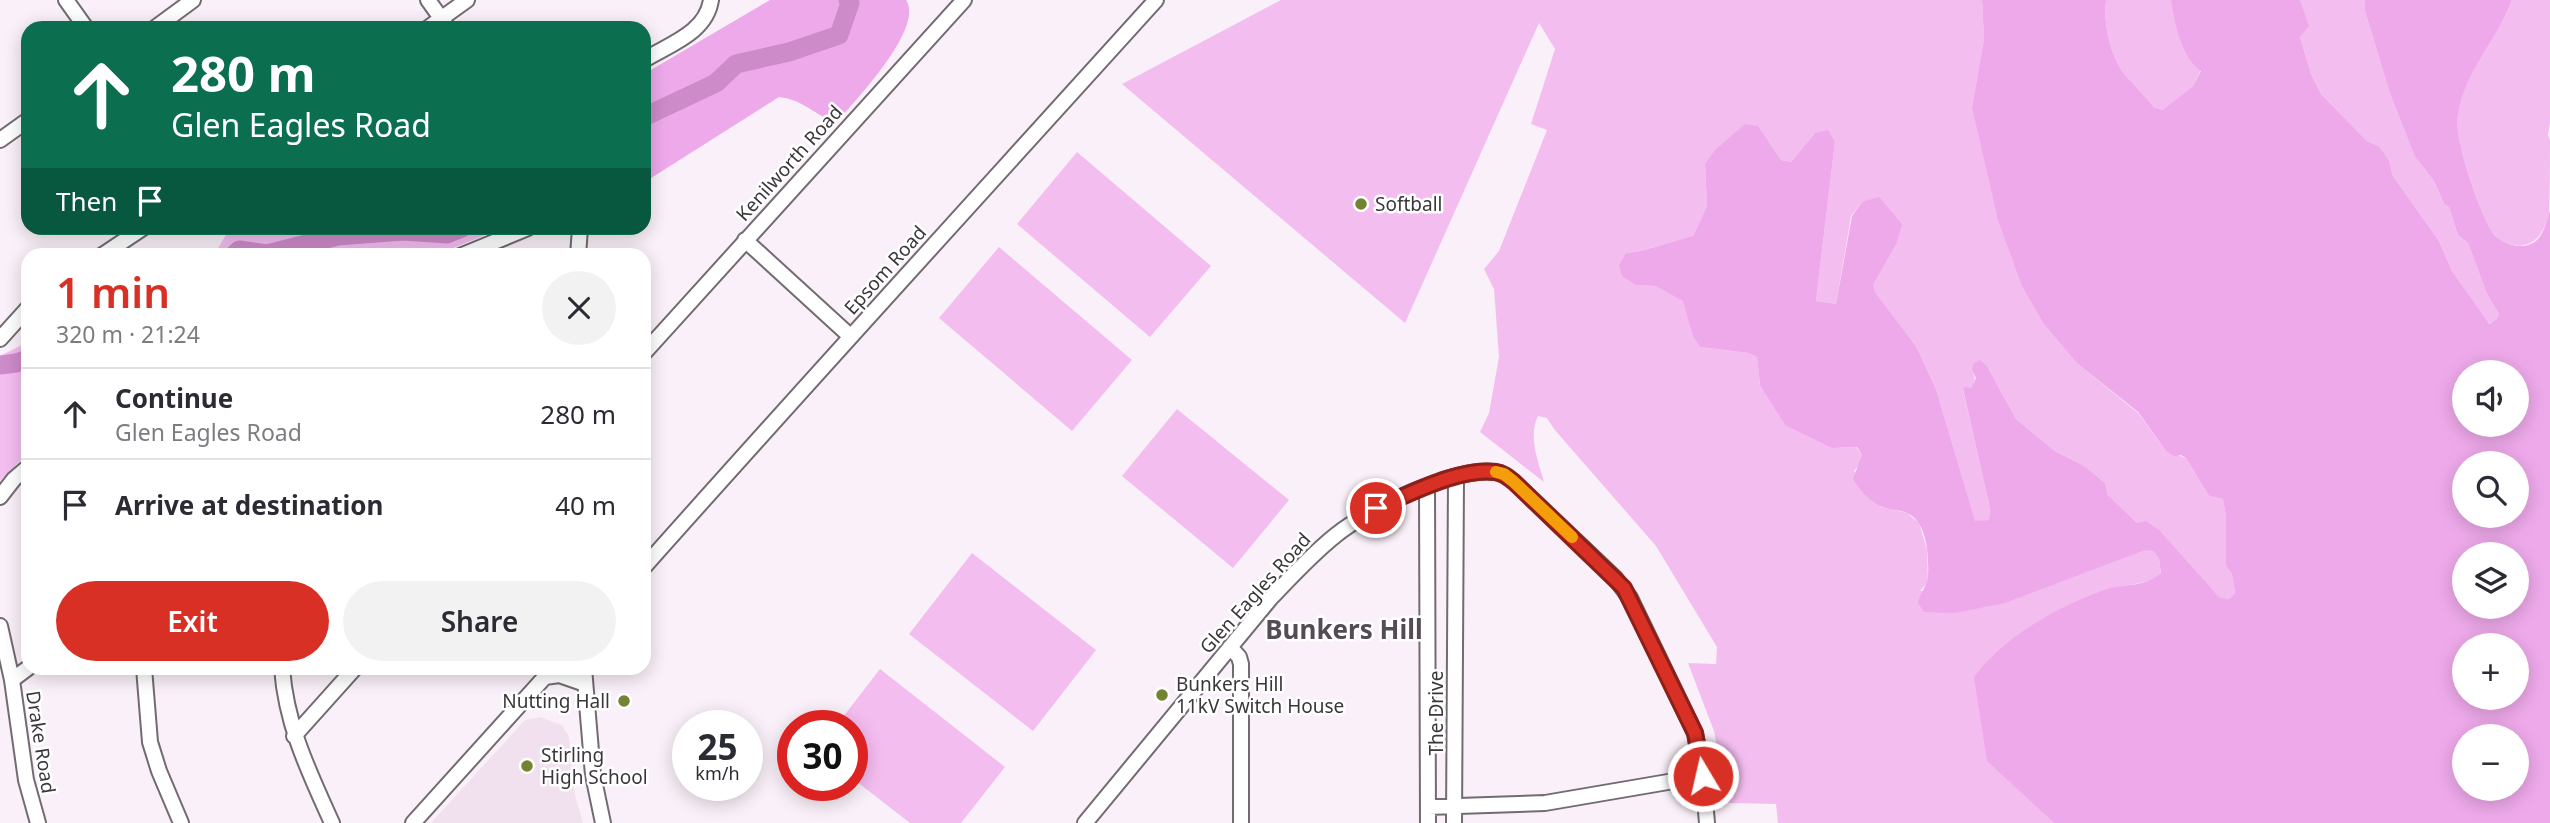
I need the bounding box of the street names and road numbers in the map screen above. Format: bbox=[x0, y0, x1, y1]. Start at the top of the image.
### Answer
street label: Kenilworth Road bbox=[730, 99, 848, 227]
street label: Epsom Road bbox=[838, 220, 932, 320]
street label: Glen Eagles Road bbox=[1194, 527, 1316, 659]
street label: The Drive bbox=[1423, 671, 1449, 755]
street label: Drake Road bbox=[20, 689, 62, 795]

